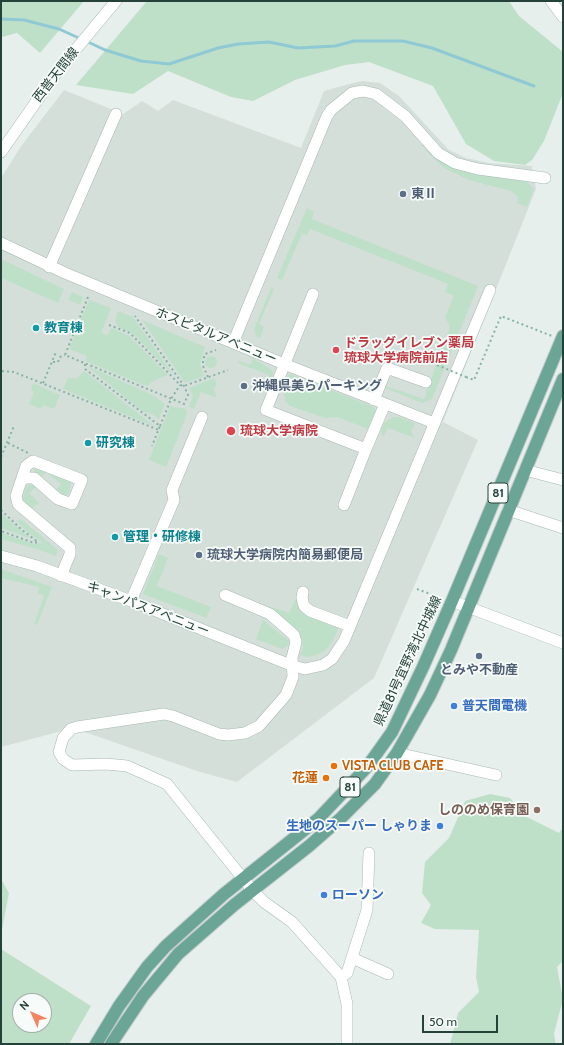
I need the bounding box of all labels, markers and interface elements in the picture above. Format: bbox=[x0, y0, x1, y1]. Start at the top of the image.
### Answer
street label: 西普天間線 bbox=[30, 45, 82, 105]
place label: 東Ⅱ bbox=[411, 186, 437, 202]
marker: 東Ⅱ bbox=[398, 189, 408, 199]
street label: ホスピタルアベニュー bbox=[153, 304, 279, 368]
place label: 教育棟 bbox=[44, 320, 83, 336]
marker: 教育棟 bbox=[31, 323, 41, 333]
place label: ドラッグイレブン薬局 琉球大学病院前店 bbox=[344, 335, 474, 366]
marker: ドラッグイレブン薬局 琉球大学病院前店 bbox=[331, 345, 341, 355]
place label: 沖縄県美らパーキング bbox=[252, 378, 382, 394]
marker: 沖縄県美らパーキング bbox=[239, 381, 249, 391]
place label: 琉球大学病院 bbox=[240, 423, 318, 439]
marker: 琉球大学病院 bbox=[225, 425, 237, 437]
place label: 研究棟 bbox=[96, 435, 135, 451]
marker: 研究棟 bbox=[83, 438, 93, 448]
road number: 81 bbox=[488, 483, 508, 503]
place label: 管理・研修棟 bbox=[123, 529, 201, 545]
marker: 管理・研修棟 bbox=[110, 532, 120, 542]
place label: 琉球大学病院内簡易郵便局 bbox=[207, 547, 363, 563]
marker: 琉球大学病院内簡易郵便局 bbox=[194, 550, 204, 560]
street label: キャンパスアベニュー bbox=[85, 578, 211, 640]
street label: 県道81号宜野湾北中城線 bbox=[371, 593, 445, 729]
marker: とみや不動産 bbox=[474, 651, 484, 661]
place label: とみや不動産 bbox=[440, 662, 518, 678]
place label: 普天間電機 bbox=[462, 698, 527, 714]
marker: 普天間電機 bbox=[449, 701, 459, 711]
place label: VISTA CLUB CAFE bbox=[342, 758, 444, 774]
marker: VISTA CLUB CAFE bbox=[329, 761, 339, 771]
place label: 花蓮 bbox=[292, 770, 318, 786]
marker: 花蓮 bbox=[321, 773, 331, 783]
road number: 81 bbox=[340, 777, 360, 797]
place label: しののめ保育園 bbox=[438, 802, 529, 818]
marker: しののめ保育園 bbox=[532, 805, 542, 815]
place label: 生地のスーパー しゃりま bbox=[286, 818, 432, 834]
marker: 生地のスーパー しゃりま bbox=[435, 821, 445, 831]
place label: ローソン bbox=[332, 887, 384, 903]
marker: ローソン bbox=[319, 890, 329, 900]
north arrow bbox=[12, 993, 52, 1033]
text: N bbox=[17, 998, 32, 1013]
scale bar bbox=[424, 1007, 500, 1033]
text: 50 m bbox=[429, 1014, 457, 1029]

